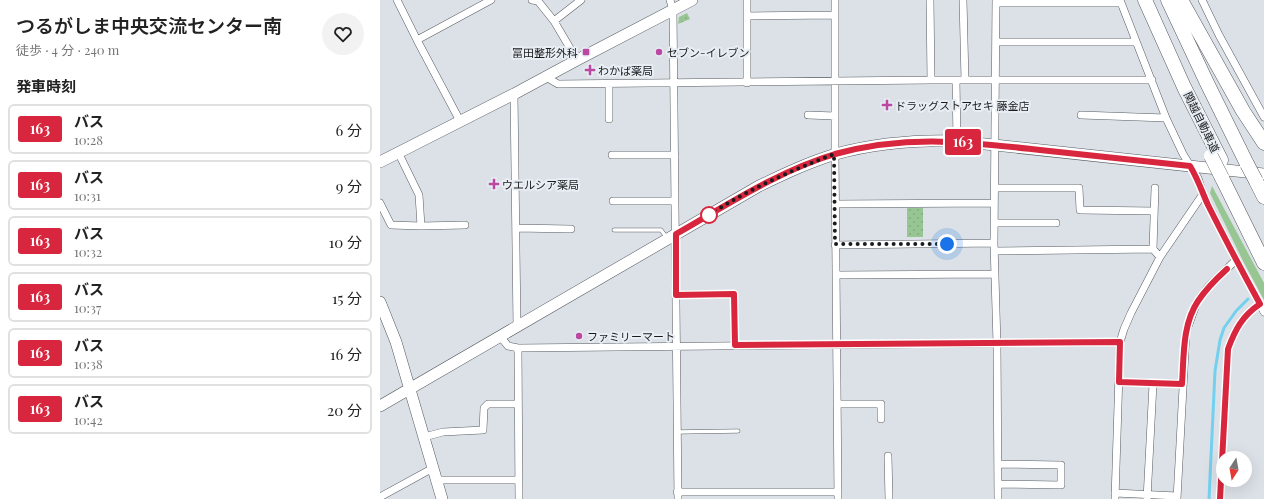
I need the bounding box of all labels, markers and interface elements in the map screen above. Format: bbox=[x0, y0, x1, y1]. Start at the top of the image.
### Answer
text: つるがしま中央交流センター南 bbox=[16, 12, 282, 38]
button: heart bbox=[322, 13, 364, 55]
text: 徒歩 · 4 分 · 240 m bbox=[16, 41, 119, 58]
place label: 冨田整形外科 bbox=[512, 45, 578, 60]
place label: セブン-イレブン bbox=[667, 45, 750, 60]
marker: 冨田整形外科 bbox=[581, 47, 591, 57]
marker: セブン-イレブン bbox=[654, 47, 664, 57]
place label: わかば薬局 bbox=[598, 63, 653, 78]
marker: わかば薬局 bbox=[585, 65, 595, 75]
text: 発車時刻 bbox=[16, 76, 76, 96]
street label: 関越自動車道 bbox=[1181, 89, 1223, 155]
place label: ドラッグストアセキ 藤金店 bbox=[895, 98, 1030, 113]
marker: ドラッグストアセキ 藤金店 bbox=[882, 100, 892, 110]
text: バス bbox=[74, 111, 104, 131]
text: 163 bbox=[30, 119, 50, 138]
text: 6 分 bbox=[336, 120, 362, 140]
line badge: 163 bbox=[940, 129, 986, 155]
text: 10:28 bbox=[74, 131, 103, 148]
text: 163 bbox=[953, 132, 973, 151]
text: バス bbox=[74, 167, 104, 187]
text: 163 bbox=[30, 175, 50, 194]
text: 9 分 bbox=[336, 176, 362, 196]
place label: ウエルシア薬局 bbox=[502, 177, 579, 192]
marker: ウエルシア薬局 bbox=[489, 179, 499, 189]
text: 10:31 bbox=[74, 187, 101, 204]
unlabelled marker bbox=[700, 206, 718, 224]
text: バス bbox=[74, 223, 104, 243]
text: 163 bbox=[30, 231, 50, 250]
text: 10 分 bbox=[329, 232, 362, 252]
your location bbox=[937, 234, 957, 254]
text: 10:32 bbox=[74, 243, 102, 260]
text: バス bbox=[74, 279, 104, 299]
text: 163 bbox=[30, 287, 50, 306]
text: 15 分 bbox=[332, 288, 362, 308]
text: 10:37 bbox=[74, 299, 101, 316]
place label: ファミリーマート bbox=[587, 329, 675, 344]
marker: ファミリーマート bbox=[574, 331, 584, 341]
text: バス bbox=[74, 335, 104, 355]
text: 163 bbox=[30, 343, 50, 362]
text: 16 分 bbox=[330, 344, 362, 364]
text: 10:38 bbox=[74, 355, 103, 372]
text: バス bbox=[74, 391, 104, 411]
text: 163 bbox=[30, 399, 50, 418]
text: 20 分 bbox=[327, 400, 362, 420]
text: 10:42 bbox=[74, 411, 103, 428]
north arrow bbox=[1216, 451, 1252, 487]
map controls bbox=[1216, 451, 1252, 487]

